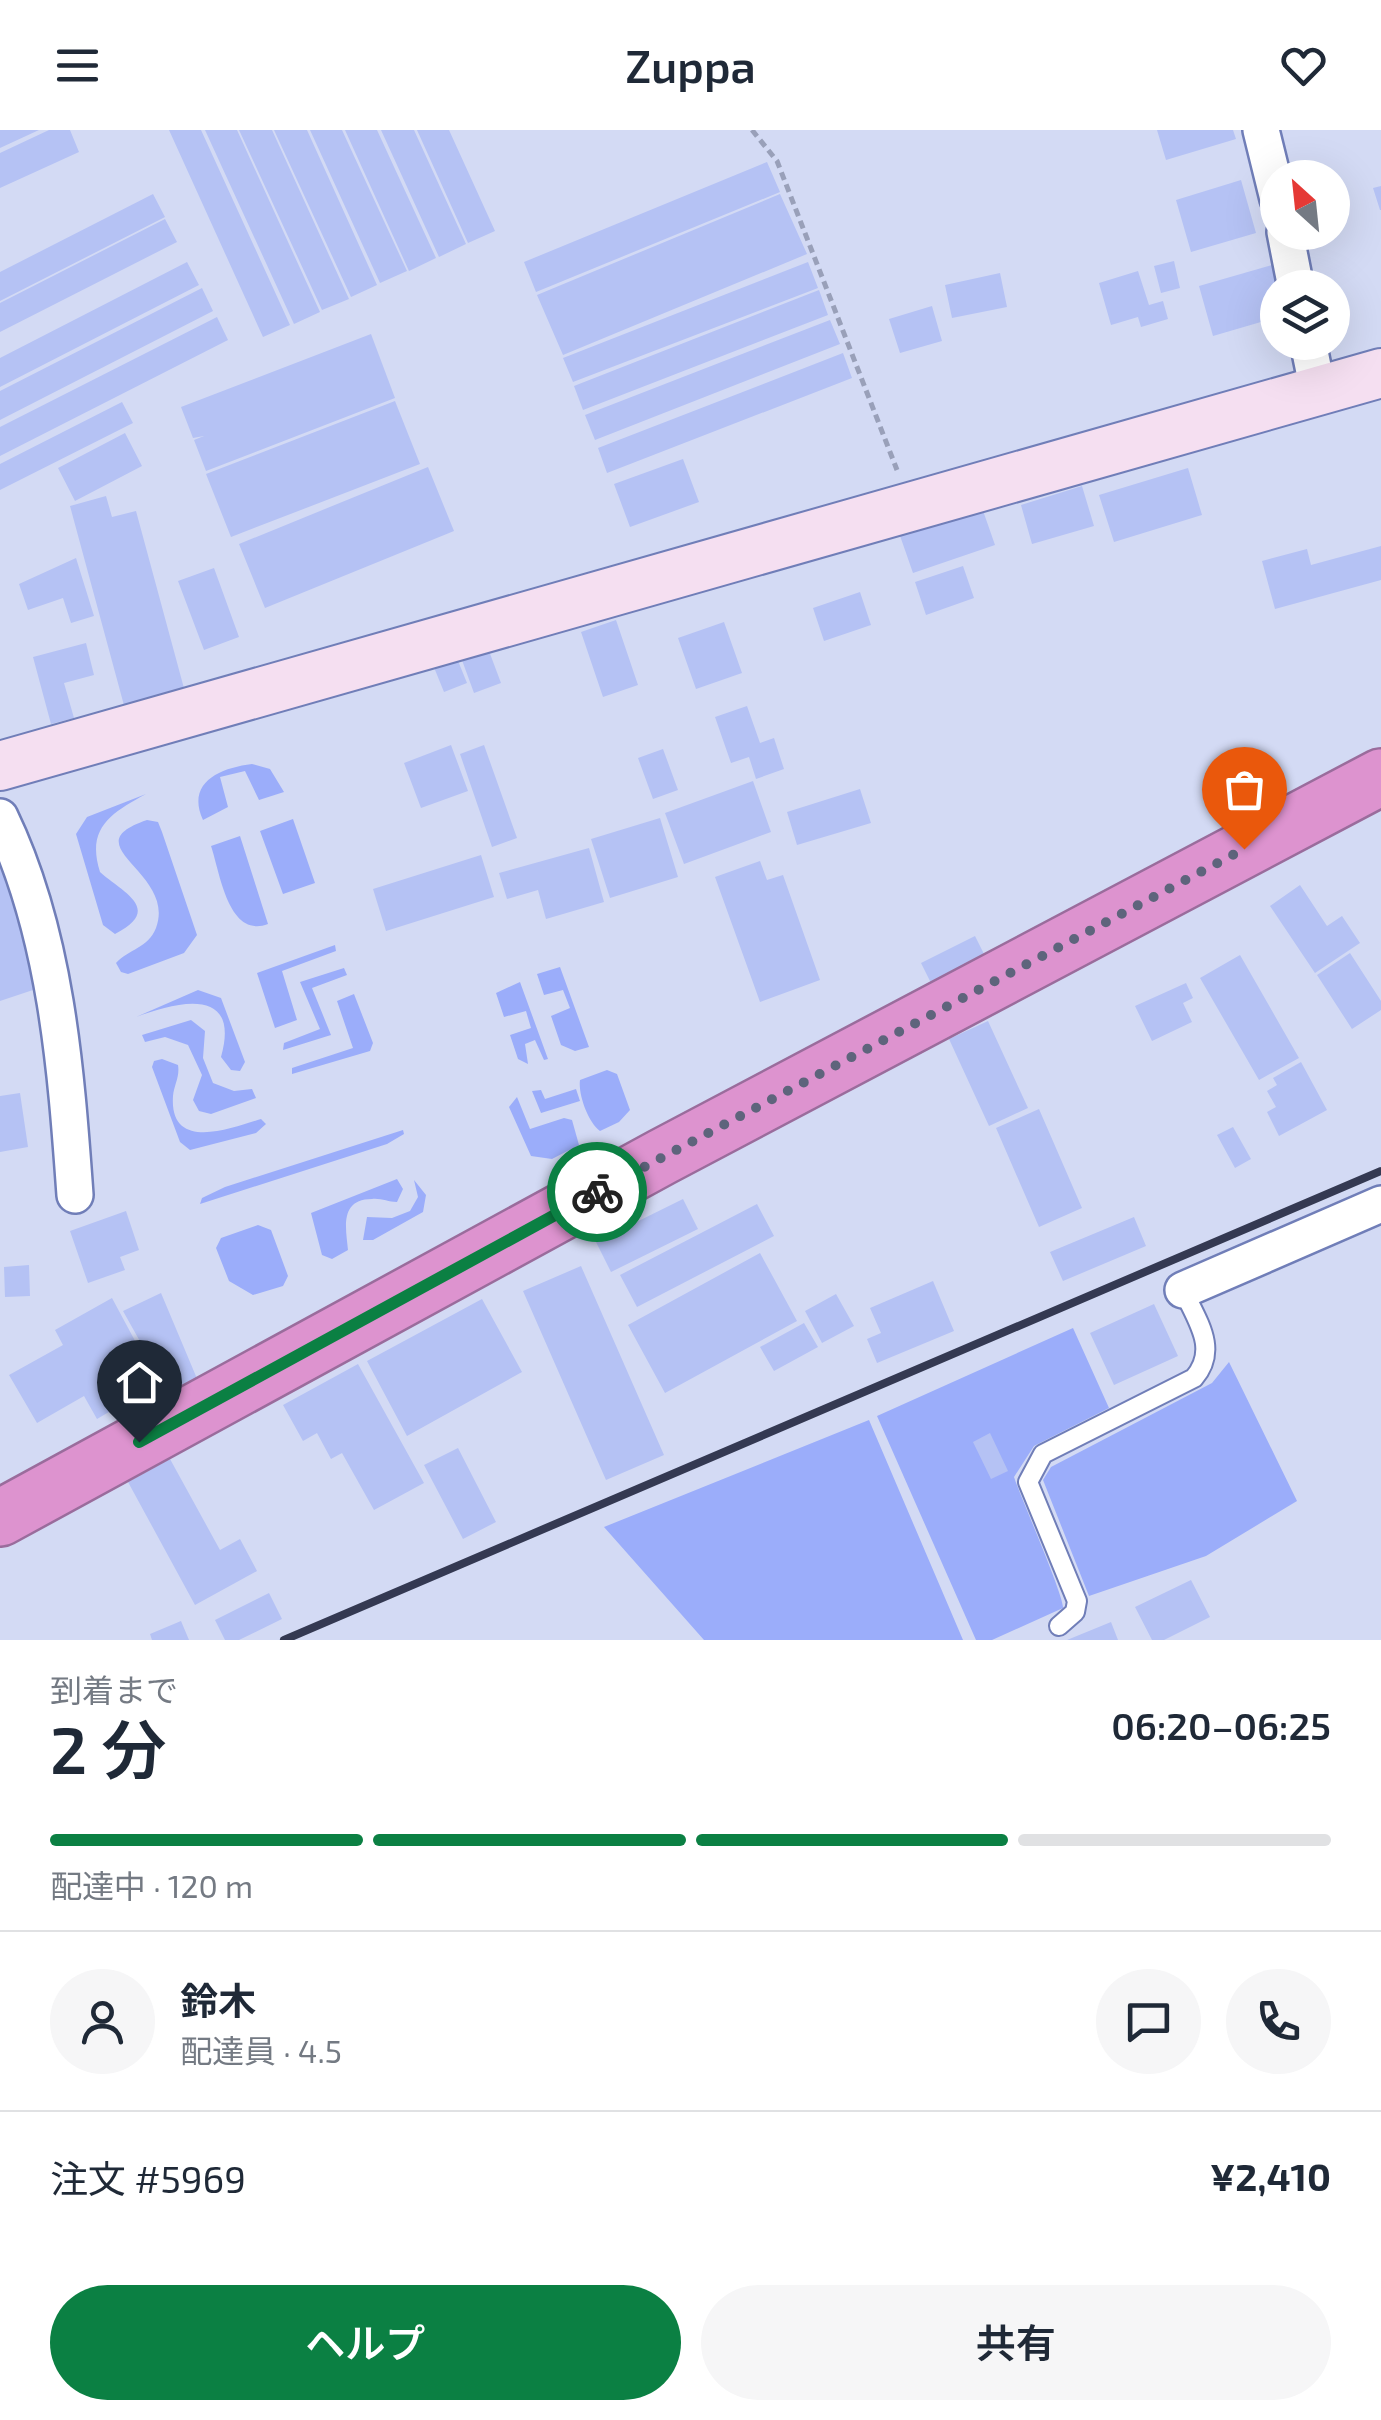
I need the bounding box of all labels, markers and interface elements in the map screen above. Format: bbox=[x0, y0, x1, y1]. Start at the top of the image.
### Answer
icon: menu bbox=[50, 38, 105, 93]
text: Zuppa bbox=[625, 38, 756, 92]
icon: heart bbox=[1276, 38, 1331, 93]
north arrow bbox=[1260, 160, 1350, 250]
map controls bbox=[1260, 160, 1350, 360]
button: layers bbox=[1260, 270, 1350, 360]
pin bbox=[1202, 747, 1287, 850]
icon: bag bbox=[1217, 762, 1272, 817]
courier bbox=[547, 1142, 647, 1242]
icon: bike bbox=[570, 1165, 625, 1220]
pin bbox=[97, 1340, 182, 1443]
icon: home bbox=[112, 1355, 167, 1410]
text: 到着まで bbox=[50, 1670, 178, 1708]
text: 06:20–06:25 bbox=[1111, 1702, 1331, 1748]
text: 2 分 bbox=[50, 1709, 166, 1787]
text: 配達中 · 120 m bbox=[50, 1866, 253, 1904]
button: person bbox=[50, 1969, 155, 2074]
button: chat bbox=[1096, 1969, 1201, 2074]
button: phone bbox=[1226, 1969, 1331, 2074]
text: 鈴木 bbox=[180, 1977, 256, 2023]
text: 配達員 · 4.5 bbox=[180, 2031, 342, 2069]
text: ¥2,410 bbox=[1210, 2153, 1331, 2199]
text: 注文 #5969 bbox=[50, 2155, 246, 2201]
button: ヘルプ bbox=[50, 2285, 681, 2400]
button: 共有 bbox=[701, 2285, 1331, 2400]

